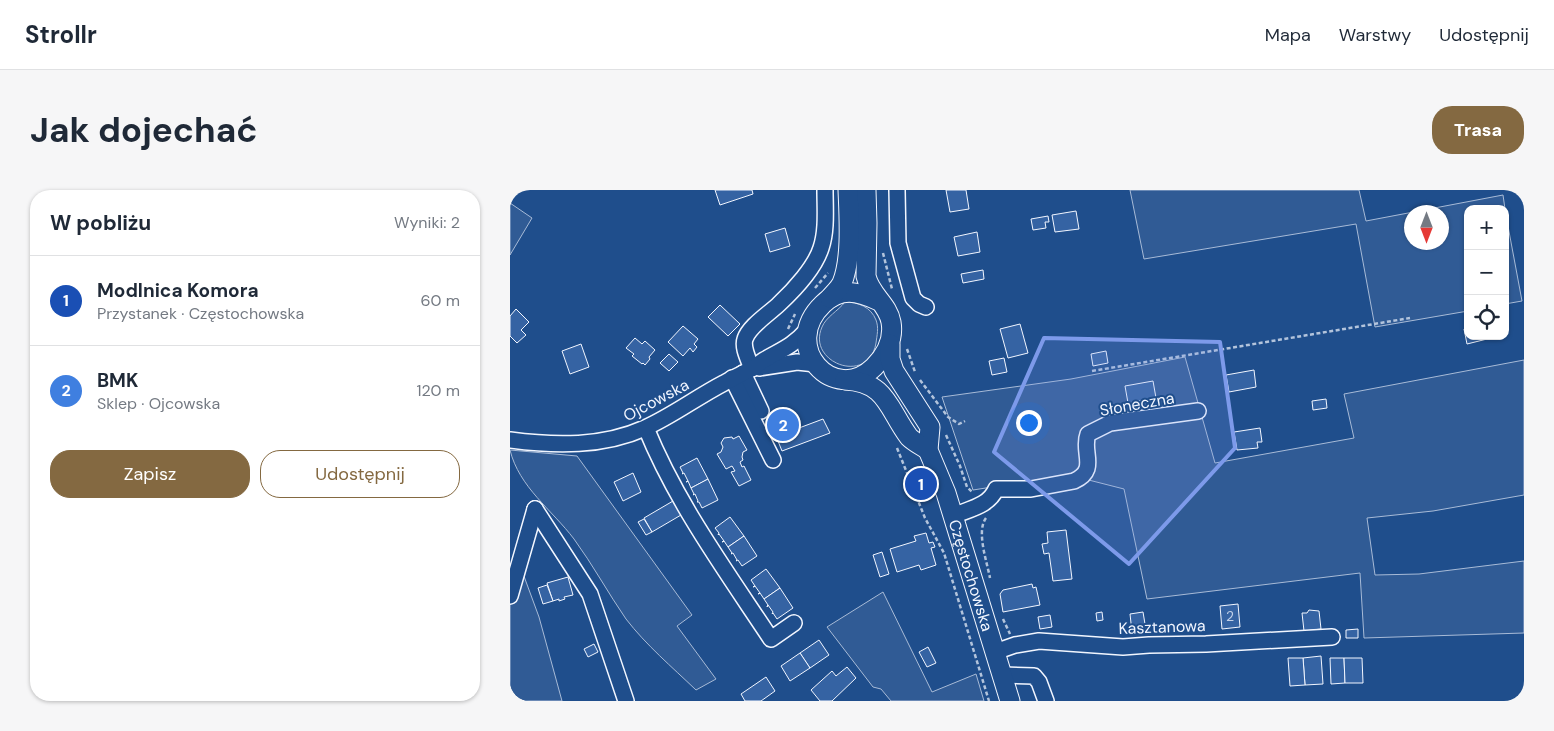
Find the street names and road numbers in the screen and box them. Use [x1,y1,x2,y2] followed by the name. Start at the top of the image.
[619,374,693,426] street label: Ojcowska
[1098,387,1176,421] street label: Słoneczna
[944,517,998,634] street label: Częstochowska
[1118,615,1206,639] street label: Kasztanowa

